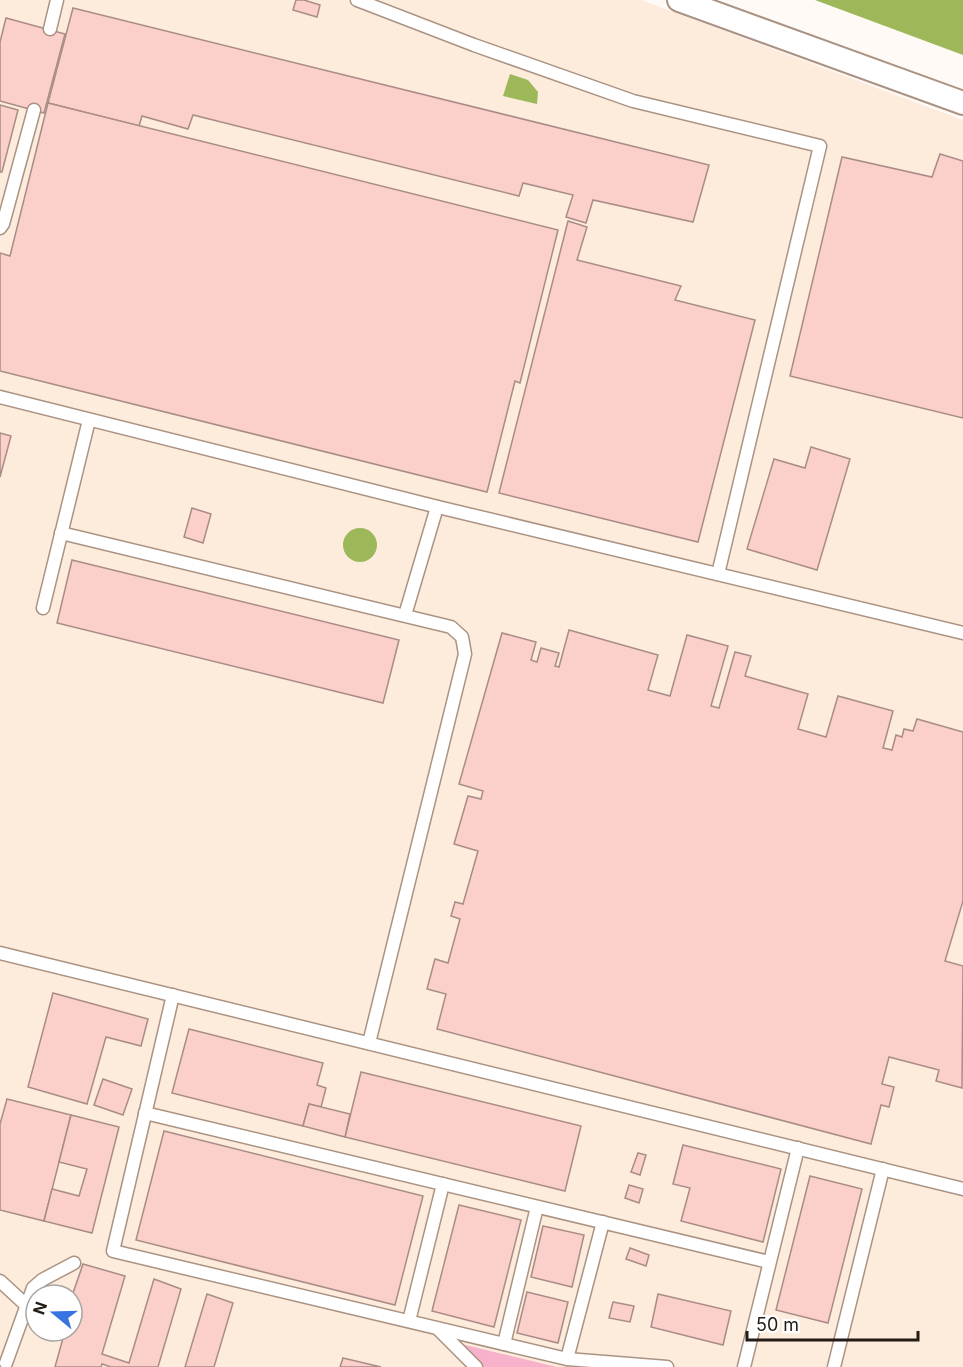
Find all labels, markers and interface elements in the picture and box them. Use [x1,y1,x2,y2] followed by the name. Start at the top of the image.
[24,1283,84,1343] north arrow
[28,1299,51,1317] text: N
[747,1304,918,1342] scale bar
[756,1314,799,1335] text: 50 m

